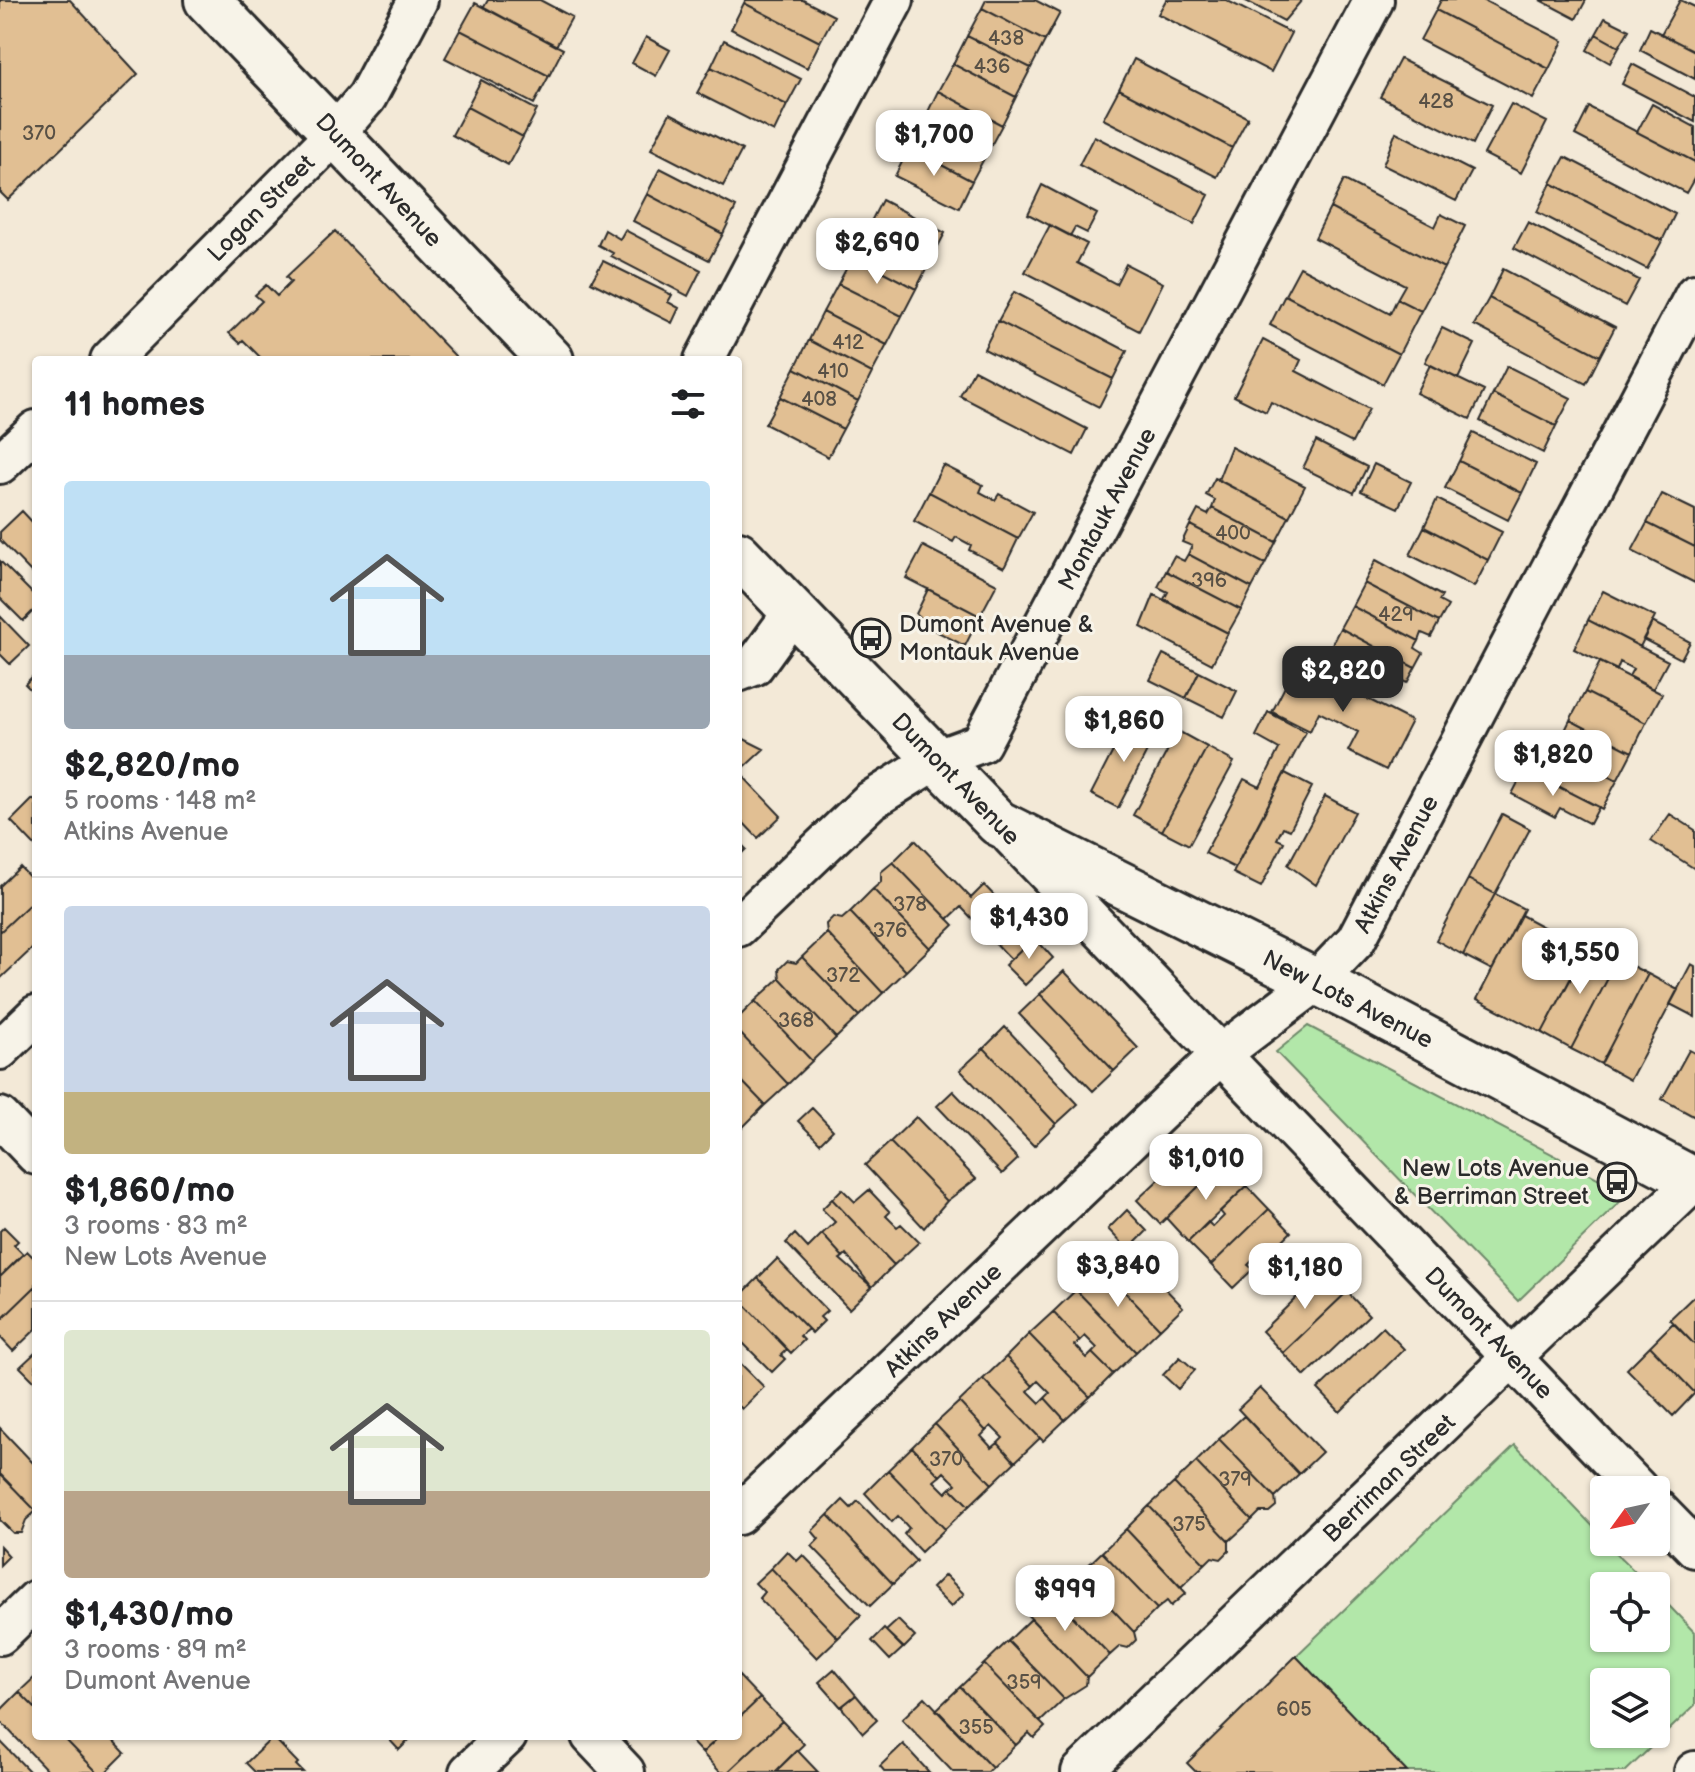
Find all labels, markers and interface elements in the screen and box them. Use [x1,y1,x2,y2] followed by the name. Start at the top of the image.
[988,27,1024,51] house number: 438
[974,55,1010,79] house number: 436
[1418,90,1454,114] house number: 428
[309,107,448,253] street label: Dumont Avenue
[869,110,999,178] pin: $1,700
[894,120,974,151] text: $1,700
[22,122,56,146] house number: 370
[202,148,321,268] street label: Logan Street
[812,218,942,286] pin: $2,690
[834,228,920,259] text: $2,690
[832,331,864,355] house number: 412
[817,360,849,384] house number: 410
[666,382,710,426] icon: filters
[64,384,205,425] text: 11 homes
[801,388,837,412] house number: 408
[1052,423,1163,596] street label: Montauk Avenue
[1215,522,1251,546] house number: 400
[315,533,459,677] icon: home
[1191,569,1227,593] house number: 396
[1378,603,1414,627] house number: 429
[899,610,1094,667] place label: Dumont Avenue & Montauk Avenue
[850,617,892,659] bus stop icon: Dumont Avenue & Montauk Avenue
[1278,646,1408,714] pin: $2,820
[1300,656,1386,687] text: $2,820
[1059,696,1189,764] pin: $1,860
[1083,706,1165,737] text: $1,860
[885,707,1026,851] street label: Dumont Avenue
[1488,730,1618,798] pin: $1,820
[1513,740,1593,771] text: $1,820
[64,745,240,786] text: $2,820/mo
[64,786,256,817] text: 5 rooms · 148 m²
[1348,790,1445,938] street label: Atkins Avenue
[64,817,229,848] text: Atkins Avenue
[893,893,927,917] house number: 378
[964,893,1094,961] pin: $1,430
[989,903,1069,934] text: $1,430
[873,919,907,943] house number: 376
[1515,928,1645,996] pin: $1,550
[1540,938,1620,969] text: $1,550
[1258,944,1438,1055] street label: New Lots Avenue
[315,958,459,1102] icon: home
[826,964,860,988] house number: 372
[778,1009,814,1033] house number: 368
[1141,1134,1271,1202] pin: $1,010
[1167,1144,1245,1175] text: $1,010
[1394,1154,1590,1211] place label: New Lots Avenue & Berriman Street
[1596,1161,1638,1203] bus stop icon: New Lots Avenue & Berriman Street
[64,1170,235,1211] text: $1,860/mo
[64,1211,248,1242] text: 3 rooms · 83 m²
[1053,1241,1183,1309] pin: $3,840
[64,1242,267,1273] text: New Lots Avenue
[1240,1243,1370,1311] pin: $1,180
[1075,1251,1161,1282] text: $3,840
[1267,1253,1343,1284] text: $1,180
[879,1257,1008,1384] street label: Atkins Avenue
[1418,1261,1559,1405] street label: Dumont Avenue
[315,1382,459,1526] icon: home
[1317,1408,1462,1549] street label: Berriman Street
[929,1448,963,1472] house number: 370
[1218,1468,1252,1492] house number: 379
[1590,1476,1670,1556] north arrow
[1590,1476,1670,1748] map controls
[1172,1513,1206,1537] house number: 375
[1018,1565,1112,1633] pin: $999
[1590,1572,1670,1652] button: locate
[1034,1575,1096,1606] text: $999
[64,1594,234,1635] text: $1,430/mo
[64,1635,247,1666] text: 3 rooms · 89 m²
[64,1666,251,1697] text: Dumont Avenue
[1590,1668,1670,1748] button: layers
[1006,1671,1042,1695] house number: 359
[1276,1698,1312,1722] house number: 605
[958,1716,994,1740] house number: 355

